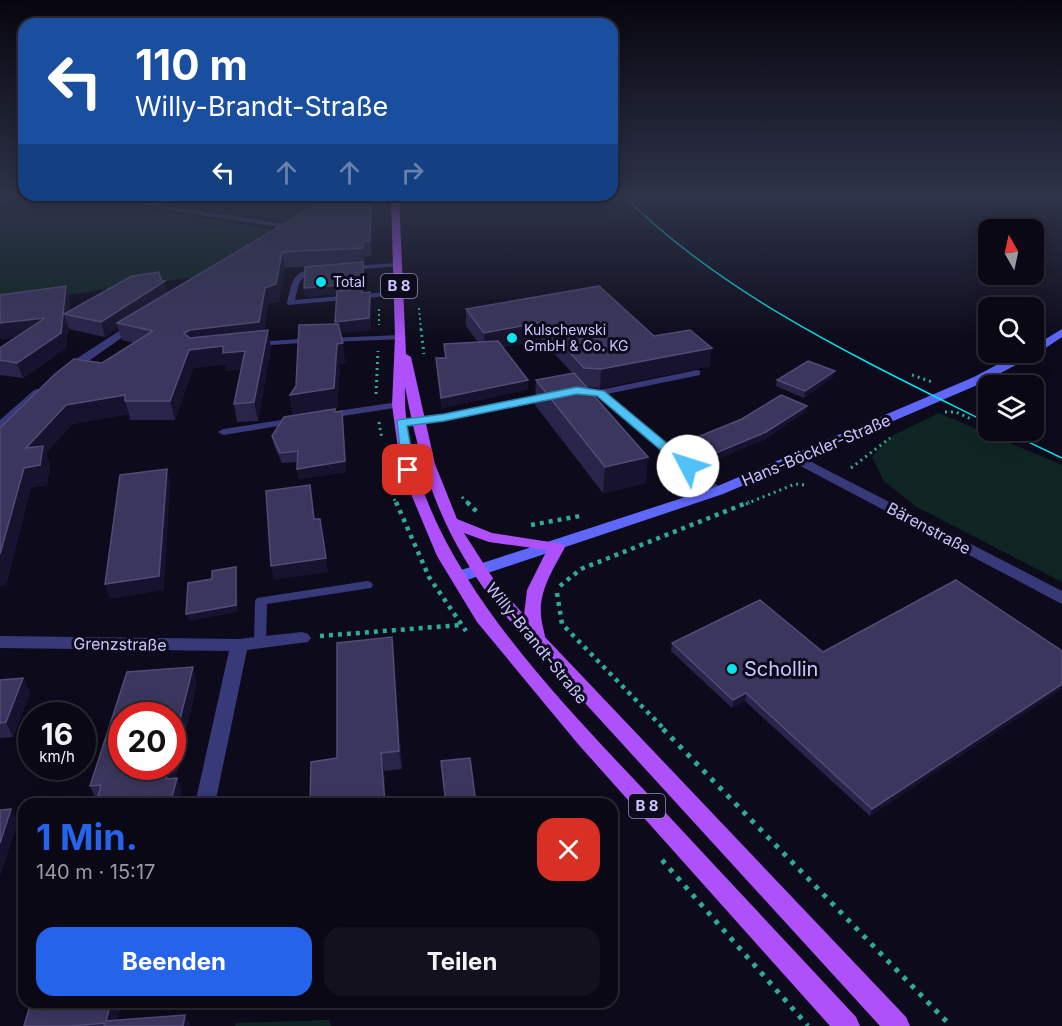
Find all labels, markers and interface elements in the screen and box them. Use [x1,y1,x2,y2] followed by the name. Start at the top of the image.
[135,39,248,90] text: 110 m
[36,42,114,120] icon: left
[135,90,388,123] text: Willy-Brandt-Straße
[207,156,240,189] icon: left
[270,156,303,189] icon: ahead
[333,156,366,189] icon: ahead
[396,156,429,189] icon: right
[978,219,1044,285] north arrow
[978,219,1044,441] map controls
[333,273,365,290] place label: Total
[381,274,417,298] road number: B 8
[314,275,328,289] marker: Total
[978,297,1044,363] button: search
[524,321,629,354] place label: Kulschewski GmbH & Co. KG
[505,331,519,345] marker: Kulschewski GmbH & Co. KG
[978,375,1044,441] button: layers
[739,410,893,490] street label: Hans-Böckler-Straße
[656,434,720,498] position arrow
[382,444,433,495] pin
[391,453,424,486] icon: arrive
[884,498,974,558] street label: Bärenstraße
[482,578,592,708] street label: Willy-Brandt-Straße
[73,633,167,655] street label: Grenzstraße
[744,657,818,681] place label: Schollin
[725,662,739,676] marker: Schollin
[108,702,186,780] speed limit sign: 20
[41,716,73,752] text: 16
[39,747,75,766] text: km/h
[629,794,665,818] road number: B 8
[36,815,138,859] text: 1 Min.
[537,818,600,881] button: close
[36,860,155,884] text: 140 m · 15:17
[36,927,312,996] button: Beenden
[324,927,600,996] button: Teilen

